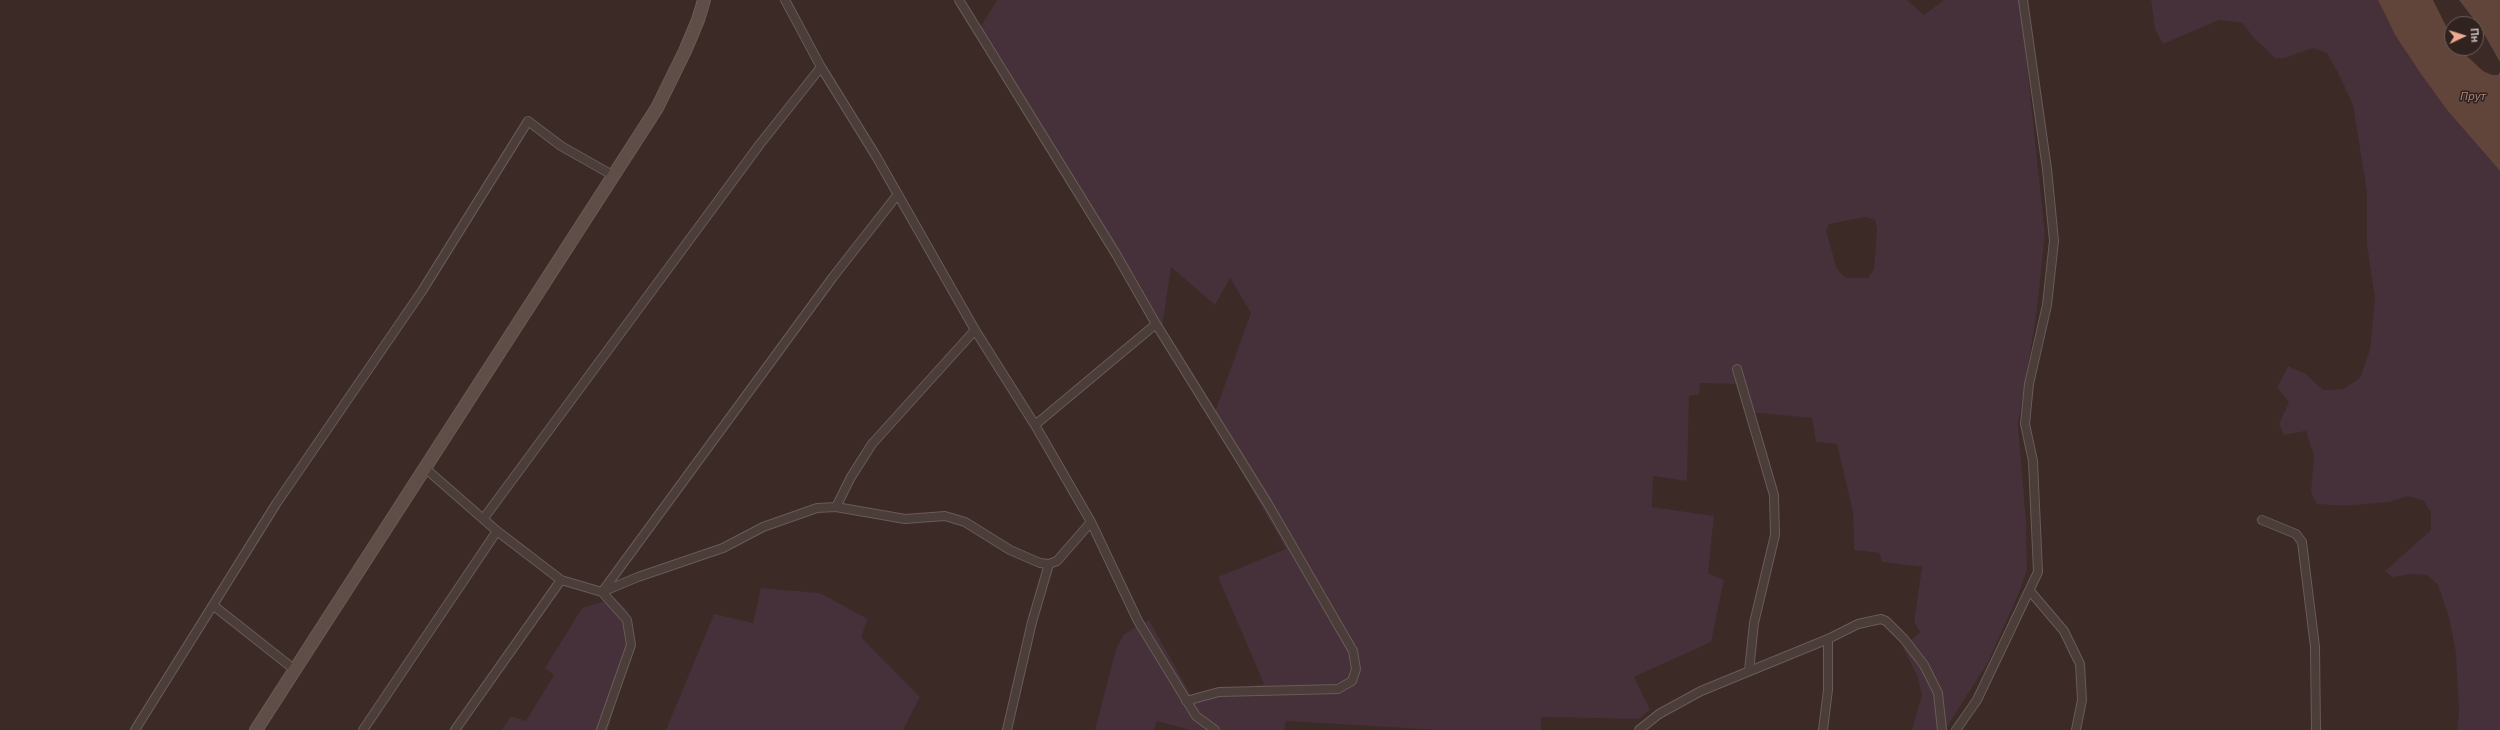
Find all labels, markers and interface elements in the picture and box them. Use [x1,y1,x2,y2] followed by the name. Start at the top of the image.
[2444,16,2484,56] north arrow
[2467,27,2482,43] text: Пн
[2460,90,2486,104] water label: Прут

